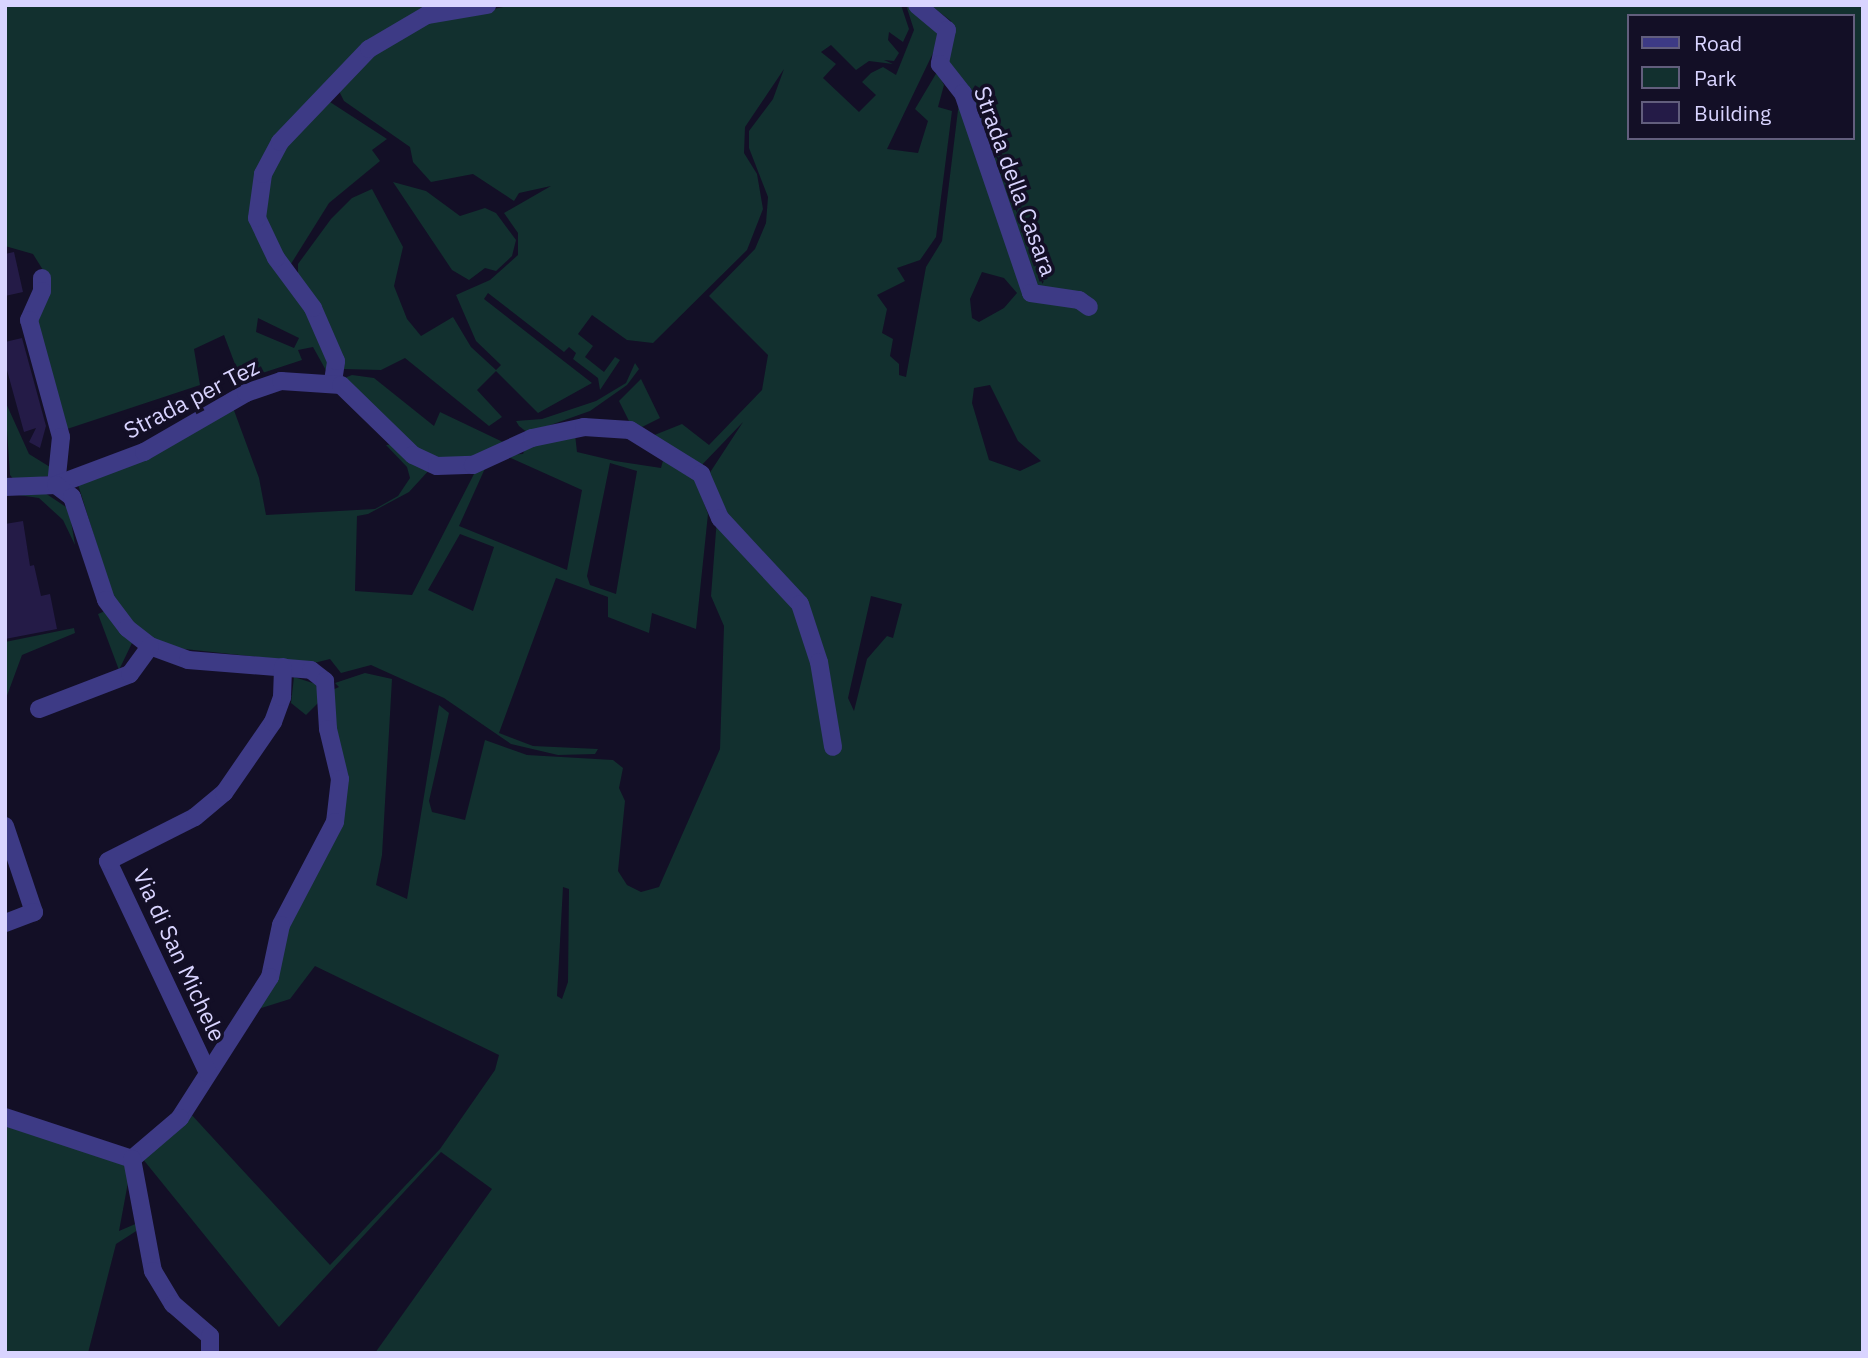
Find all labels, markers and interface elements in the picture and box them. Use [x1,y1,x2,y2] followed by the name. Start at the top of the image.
[1626,14,1854,140] legend
[1694,29,1742,57] text: Road
[1694,64,1737,92] text: Park
[969,82,1063,280] street label: Strada della Casara
[1694,99,1771,127] text: Building
[119,352,263,444] street label: Strada per Tez
[128,865,232,1045] street label: Via di San Michele

